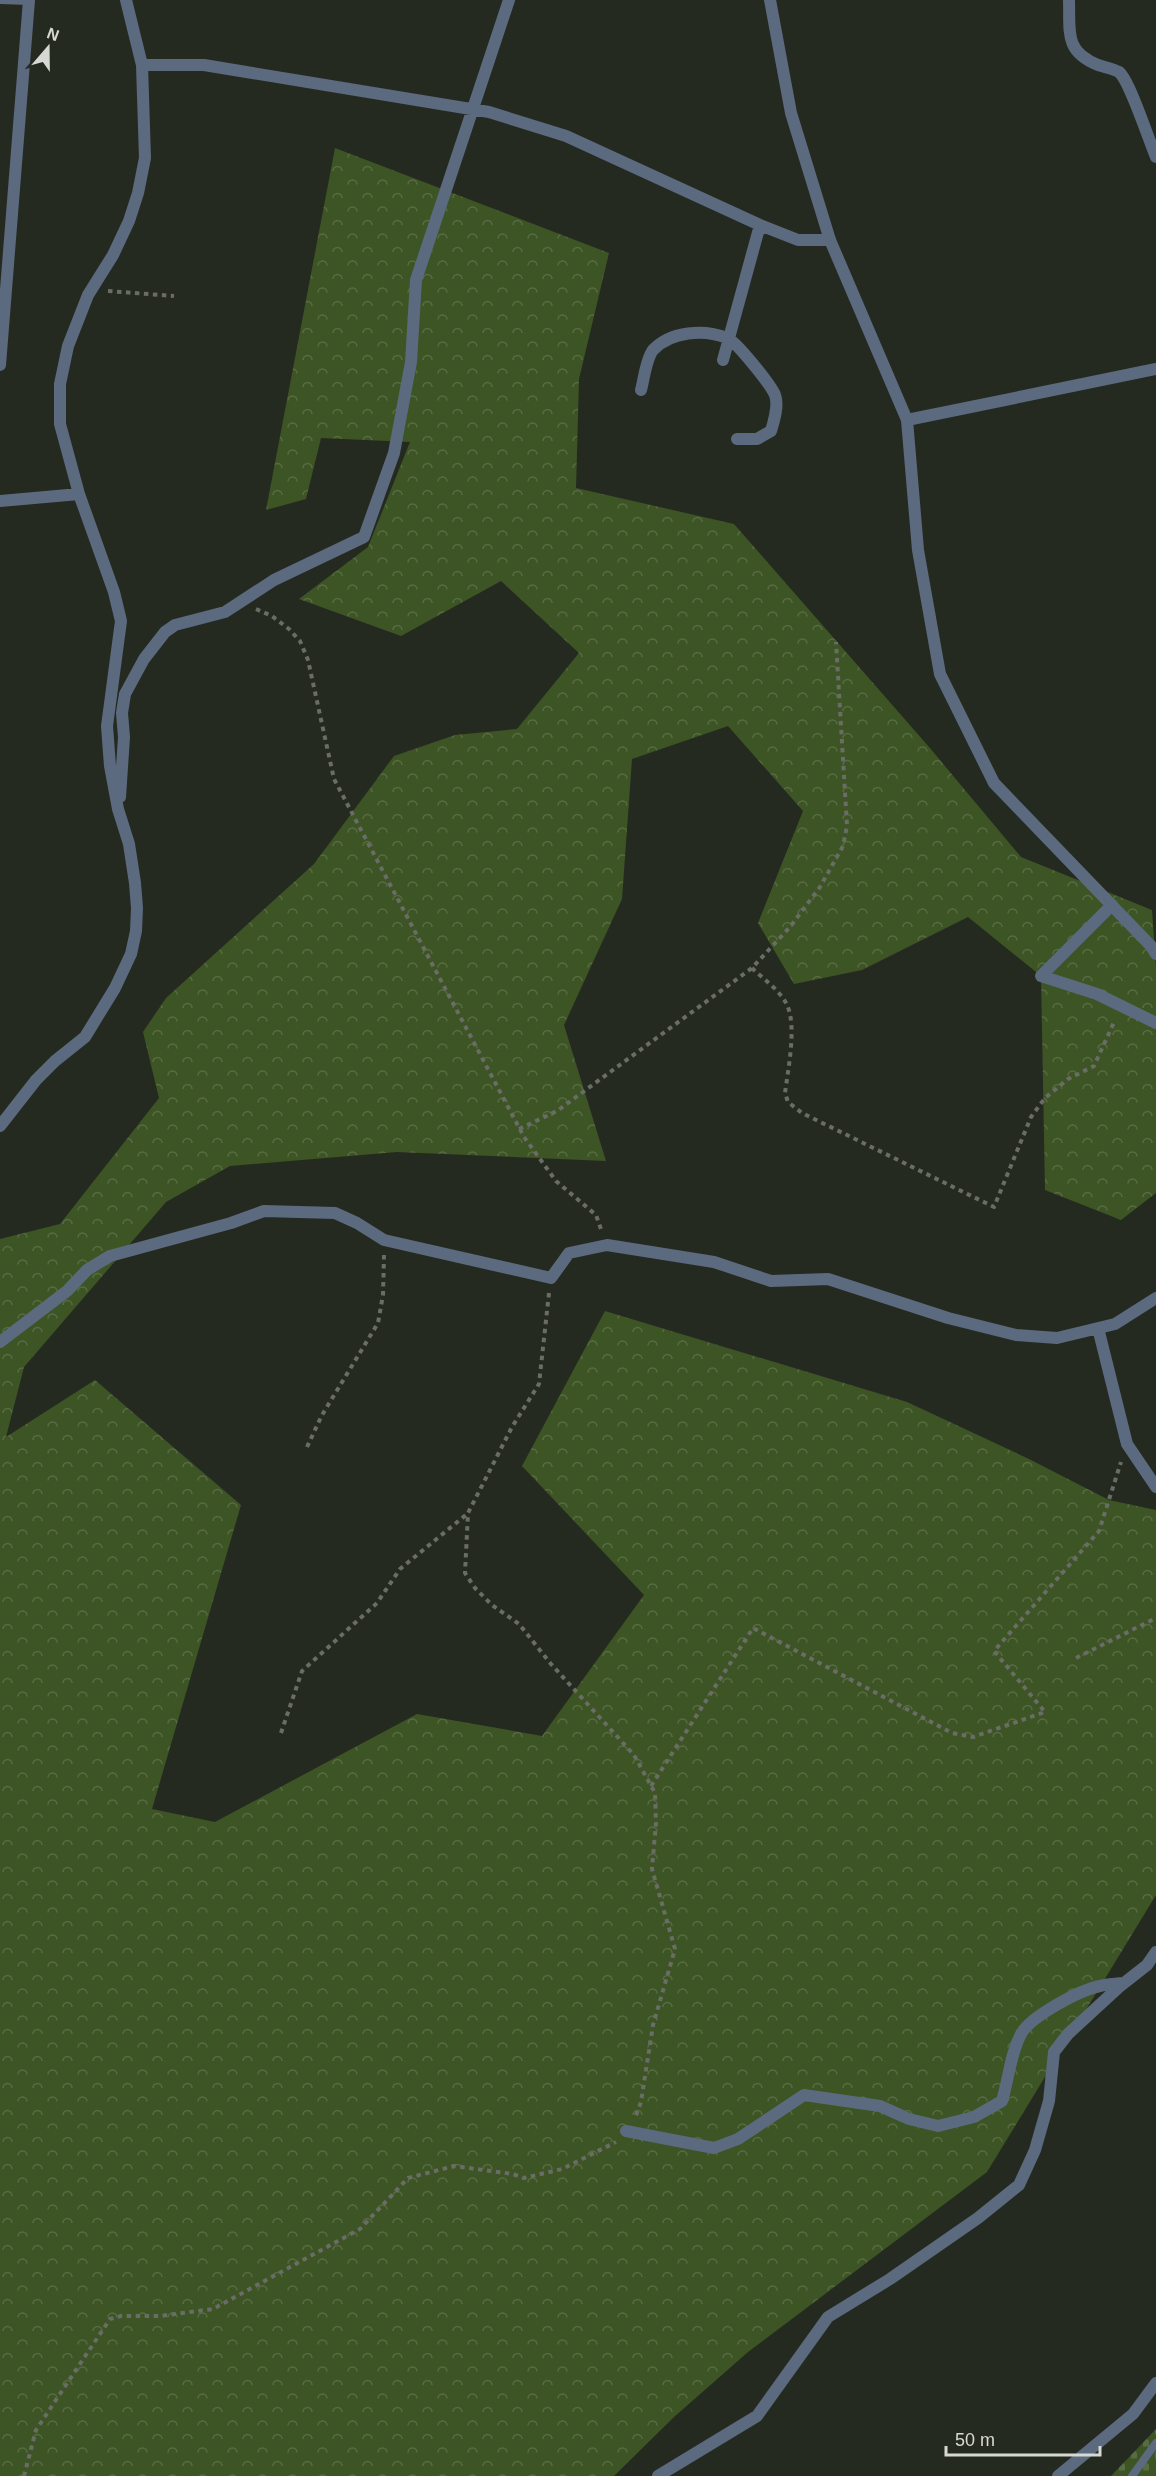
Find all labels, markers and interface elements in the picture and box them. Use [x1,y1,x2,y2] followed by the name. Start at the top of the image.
[18,18,78,78] north arrow
[45,24,61,44] text: N
[946,2419,1100,2457] scale bar
[955,2430,995,2450] text: 50 m

